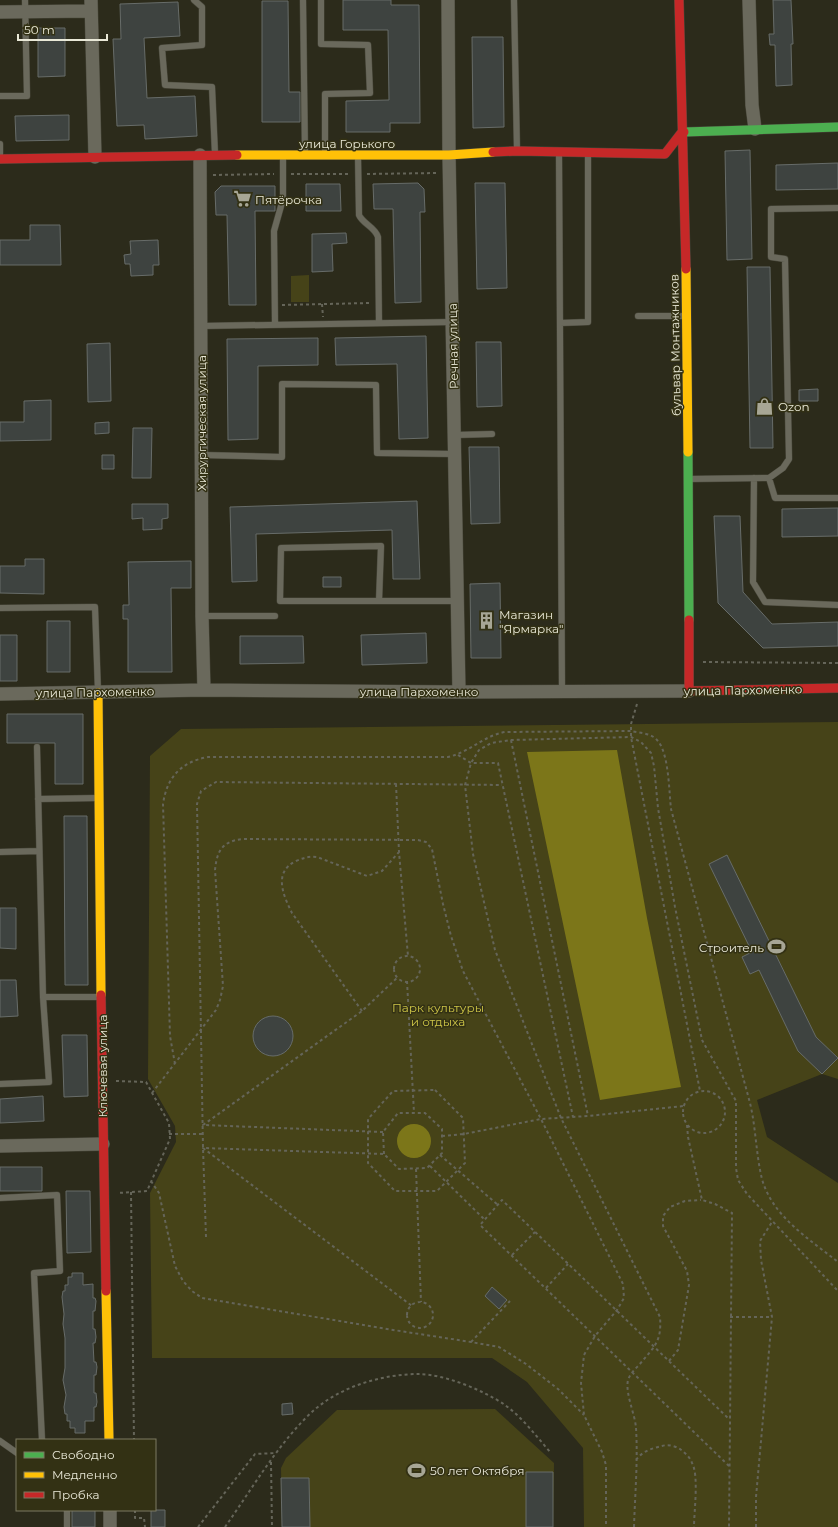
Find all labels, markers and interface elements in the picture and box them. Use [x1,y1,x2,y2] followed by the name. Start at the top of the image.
[18,16,107,42] scale bar
[24,22,55,37] text: 50 m
[298,136,395,151] street label: улица Горького
[232,189,252,209] supermarket icon: Пятёрочка
[255,192,322,207] place label: Пятёрочка
[666,274,684,416] street label: бульвар Монтажников
[445,303,461,389] street label: Речная улица
[194,355,209,491] street label: Хирургическая улица
[755,396,775,416] shop icon: Ozon
[778,399,810,414] place label: Ozon
[499,607,564,636] place label: Магазин "Ярмарка"
[476,611,496,631] building icon: Магазин "Ярмарка"
[683,681,803,699] street label: улица Пархоменко
[35,683,155,701] street label: улица Пархоменко
[359,684,479,699] street label: улица Пархоменко
[767,937,787,957] sports icon: Строитель
[699,940,764,955] place label: Строитель
[392,1000,484,1029] park label: Парк культуры и отдыха
[95,1015,110,1118] street label: Ключевая улица
[16,1439,156,1511] legend
[52,1447,115,1462] text: Свободно
[407,1460,427,1480] sports icon: 50 лет Октября
[430,1463,525,1478] place label: 50 лет Октября
[52,1467,118,1482] text: Медленно
[52,1487,100,1502] text: Пробка

